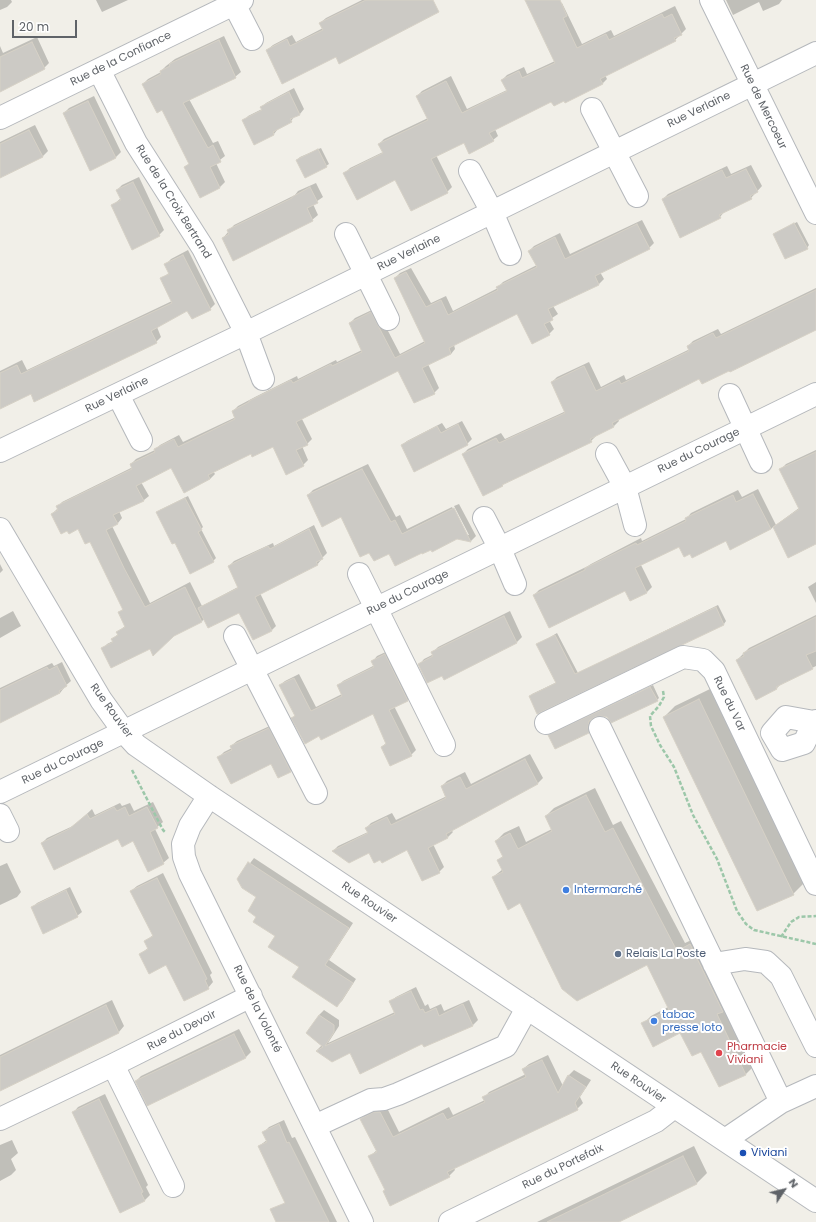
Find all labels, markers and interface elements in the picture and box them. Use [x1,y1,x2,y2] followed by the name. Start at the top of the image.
[14,12,79,38] scale bar
[19,18,49,35] text: 20 m
[68,29,174,89] street label: Rue de la Confiance
[737,62,789,152] street label: Rue de Mercoeur
[665,89,733,131] street label: Rue Verlaine
[132,143,214,261] street label: Rue de la Croix Bertrand
[375,232,443,274] street label: Rue Verlaine
[83,374,151,416] street label: Rue Verlaine
[656,426,742,476] street label: Rue du Courage
[365,568,451,618] street label: Rue du Courage
[710,674,748,734] street label: Rue du Var
[87,681,135,741] street label: Rue Rouvier
[20,737,106,787] street label: Rue du Courage
[339,880,399,926] street label: Rue Rouvier
[574,883,642,897] place label: Intermarché
[561,885,571,895] marker: Intermarché
[626,947,706,961] place label: Relais La Poste
[613,949,623,959] marker: Relais La Poste
[230,963,284,1055] street label: Rue de la Volonté
[145,1008,219,1054] street label: Rue du Devoir
[662,1008,722,1034] place label: tabac presse loto
[649,1016,659,1026] marker: tabac presse loto
[727,1040,787,1066] place label: Pharmacie Viviani
[714,1048,724,1058] marker: Pharmacie Viviani
[608,1060,668,1106] street label: Rue Rouvier
[520,1142,606,1192] street label: Rue du Portefaix
[751,1146,787,1160] place label: Viviani
[738,1148,748,1158] marker: Viviani
[764,1170,804,1210] north arrow
[785,1175,803,1191] text: N

